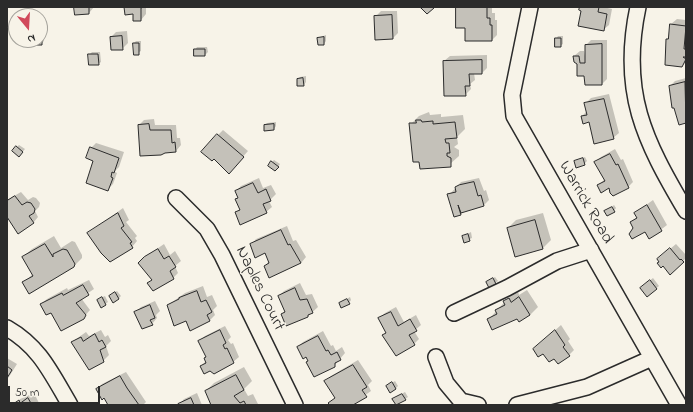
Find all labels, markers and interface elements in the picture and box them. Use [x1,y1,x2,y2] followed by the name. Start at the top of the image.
[8,8,48,48] north arrow
[25,30,37,47] text: N
[553,158,617,248] street label: Warrick Road
[230,243,288,335] street label: Naples Court
[10,378,102,404] scale bar
[15,384,39,402] text: 50 m

